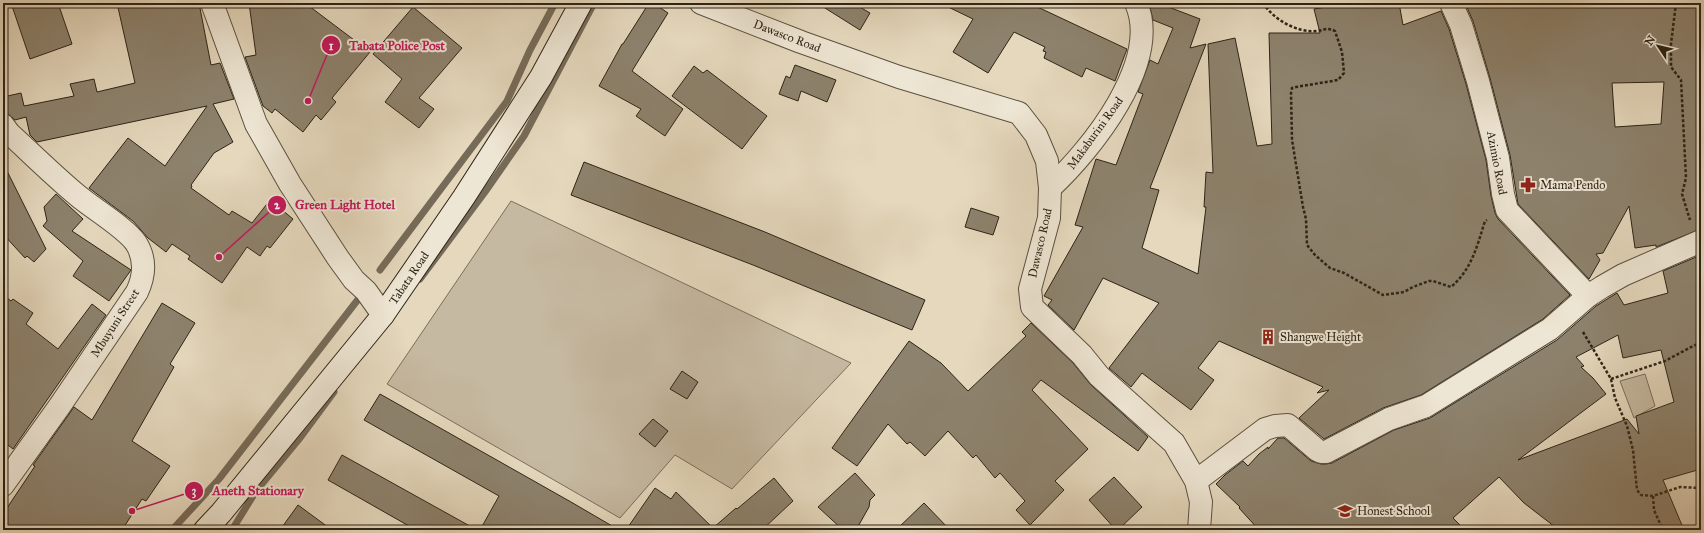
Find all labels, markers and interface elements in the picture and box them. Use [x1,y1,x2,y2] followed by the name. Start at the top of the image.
[751,17,823,55] street label: Dawasco Road
[1638,26,1678,66] north arrow
[1642,32,1659,48] text: N
[321,33,453,58] callout: Tabata Police Post
[348,38,445,54] text: Tabata Police Post
[329,39,334,53] text: 1
[1064,94,1126,172] street label: Makaburini Road
[1484,129,1510,196] street label: Azimio Road
[1519,176,1537,194] pharmacy icon: Mama Pendo
[1540,178,1605,192] place label: Mama Pendo
[267,192,403,217] callout: Green Light Hotel
[295,197,395,213] text: Green Light Hotel
[274,198,281,212] text: 2
[1025,207,1055,279] street label: Dawasco Road
[386,249,432,307] street label: Tabata Road
[88,286,143,360] street label: Mbuyuni Street
[1259,328,1277,346] building icon: Shangwe Height
[1280,330,1362,345] place label: Shangwe Height
[184,478,312,503] callout: Aneth Stationary
[211,483,305,499] text: Aneth Stationary
[192,484,197,499] text: 3
[1336,502,1354,520] school or university icon: Honest School
[1357,504,1431,518] place label: Honest School

